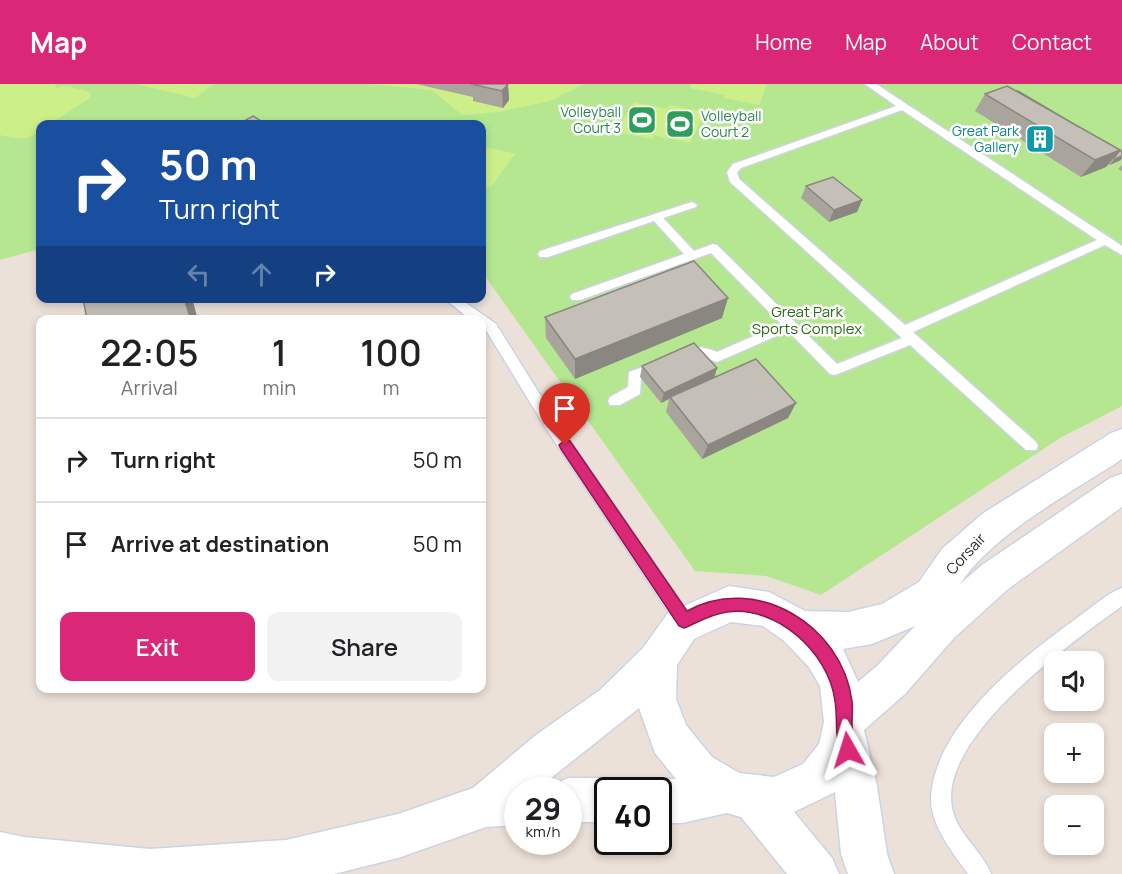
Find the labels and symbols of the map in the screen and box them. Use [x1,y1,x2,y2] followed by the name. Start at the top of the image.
[561,102,621,137] place label: Volleyball Court 3
[626,104,658,136] sports icon: Volleyball Court 3
[701,106,761,141] place label: Volleyball Court 2
[664,108,696,140] sports icon: Volleyball Court 2
[952,121,1020,156] place label: Great Park Gallery
[1024,123,1056,155] building icon: Great Park Gallery
[752,301,862,339] park label: Great Park Sports Complex
[539,383,590,445] pin
[941,528,991,579] street label: Corsair
[816,718,880,782] position arrow
[594,777,672,855] speed limit sign: 40

